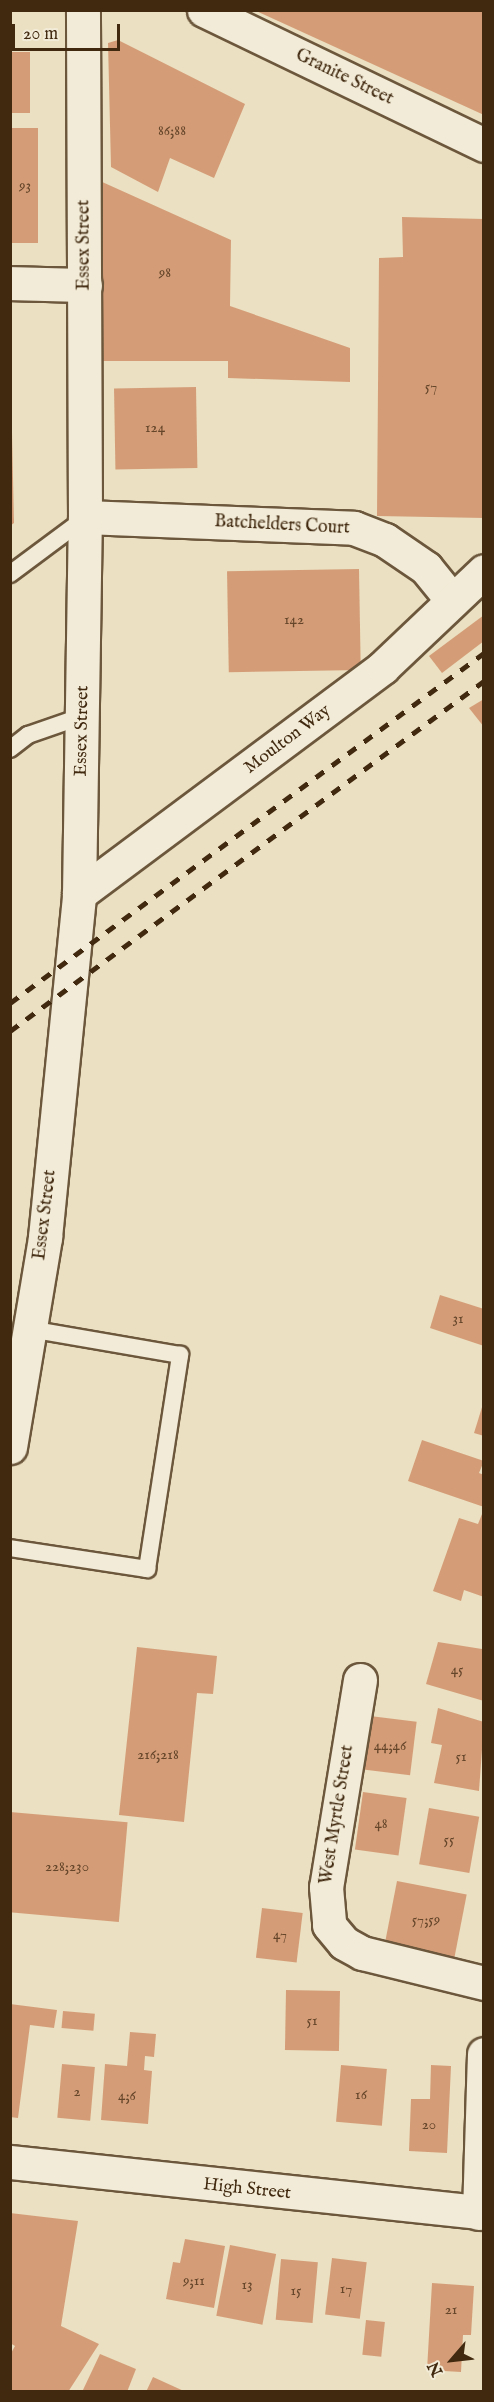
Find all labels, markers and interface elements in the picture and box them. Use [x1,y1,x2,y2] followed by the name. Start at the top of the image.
[15,12,123,50] scale bar
[23,23,58,46] text: 20 m
[292,45,396,111] street label: Granite Street
[158,122,186,140] house number: 86;88
[19,177,31,195] house number: 93
[74,200,96,290] street label: Essex Street
[159,264,171,282] house number: 98
[425,378,437,396] house number: 57
[145,419,165,437] house number: 124
[214,512,350,540] street label: Batchelders Court
[284,611,304,629] house number: 142
[71,685,95,777] street label: Essex Street
[241,701,335,779] street label: Moulton Way
[30,1169,62,1261] street label: Essex Street
[452,1310,464,1328] house number: 31
[451,1661,463,1679] house number: 45
[374,1737,406,1755] house number: 44;46
[316,1744,360,1886] street label: West Myrtle Street
[137,1746,179,1764] house number: 216;218
[455,1748,467,1766] house number: 51
[374,1815,388,1833] house number: 48
[444,1831,454,1849] house number: 55
[45,1858,89,1876] house number: 228;230
[412,1911,440,1929] house number: 57;59
[273,1926,287,1944] house number: 47
[306,2012,318,2030] house number: 51
[73,2083,81,2101] house number: 2
[355,2086,367,2104] house number: 16
[118,2087,136,2105] house number: 4;6
[422,2116,436,2134] house number: 20
[202,2175,292,2205] street label: High Street
[183,2272,205,2290] house number: 9;11
[241,2276,253,2294] house number: 13
[340,2280,352,2298] house number: 17
[290,2282,302,2300] house number: 15
[445,2301,457,2319] house number: 21
[422,2330,482,2390] north arrow
[424,2358,448,2379] text: N

